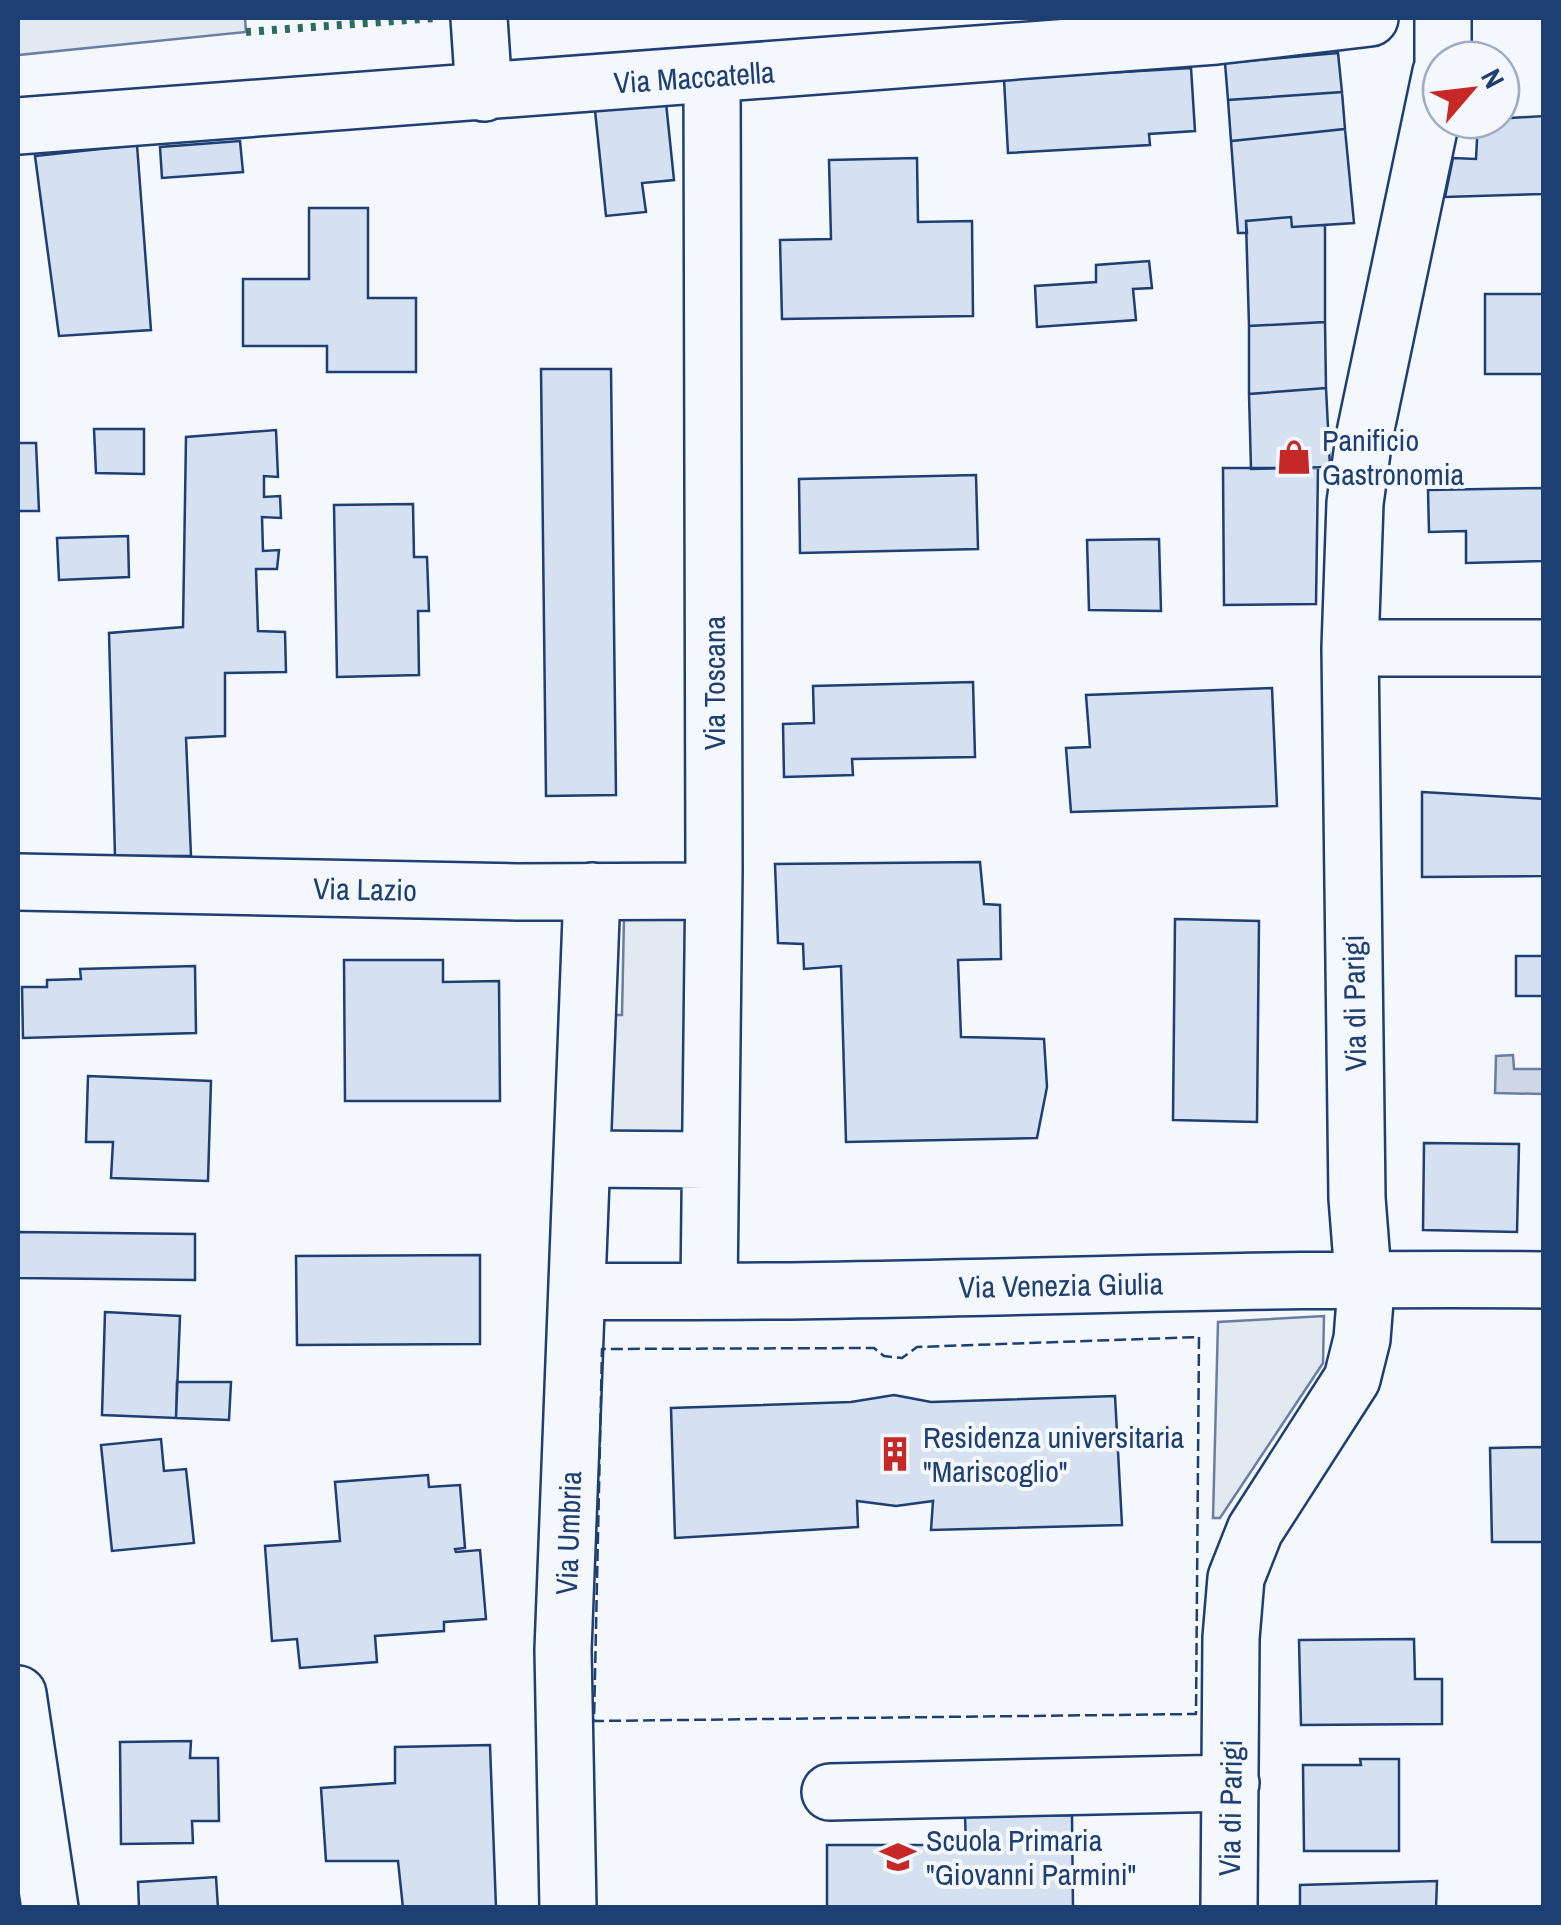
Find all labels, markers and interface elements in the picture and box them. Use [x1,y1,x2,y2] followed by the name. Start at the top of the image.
[1421,40,1521,140] north arrow
[612,51,776,103] street label: Via Maccatella
[1472,62,1514,95] text: N
[1322,420,1465,494] place label: Panificio Gastronomia
[1275,438,1313,476] shop icon: Panificio Gastronomia
[694,615,734,750] street label: Via Toscana
[313,868,417,910] street label: Via Lazio
[1333,934,1375,1072] street label: Via di Parigi
[958,1263,1164,1307] street label: Via Venezia Giulia
[923,1417,1184,1491] place label: Residenza universitaria "Mariscoglio"
[876,1435,914,1473] building icon: Residenza universitaria "Mariscoglio"
[546,1470,590,1596] street label: Via Umbria
[1209,1739,1251,1877] street label: Via di Parigi
[926,1820,1136,1894] place label: Scuola Primaria "Giovanni Parmini"
[879,1838,917,1876] school or university icon: Scuola Primaria "Giovanni Parmini"

